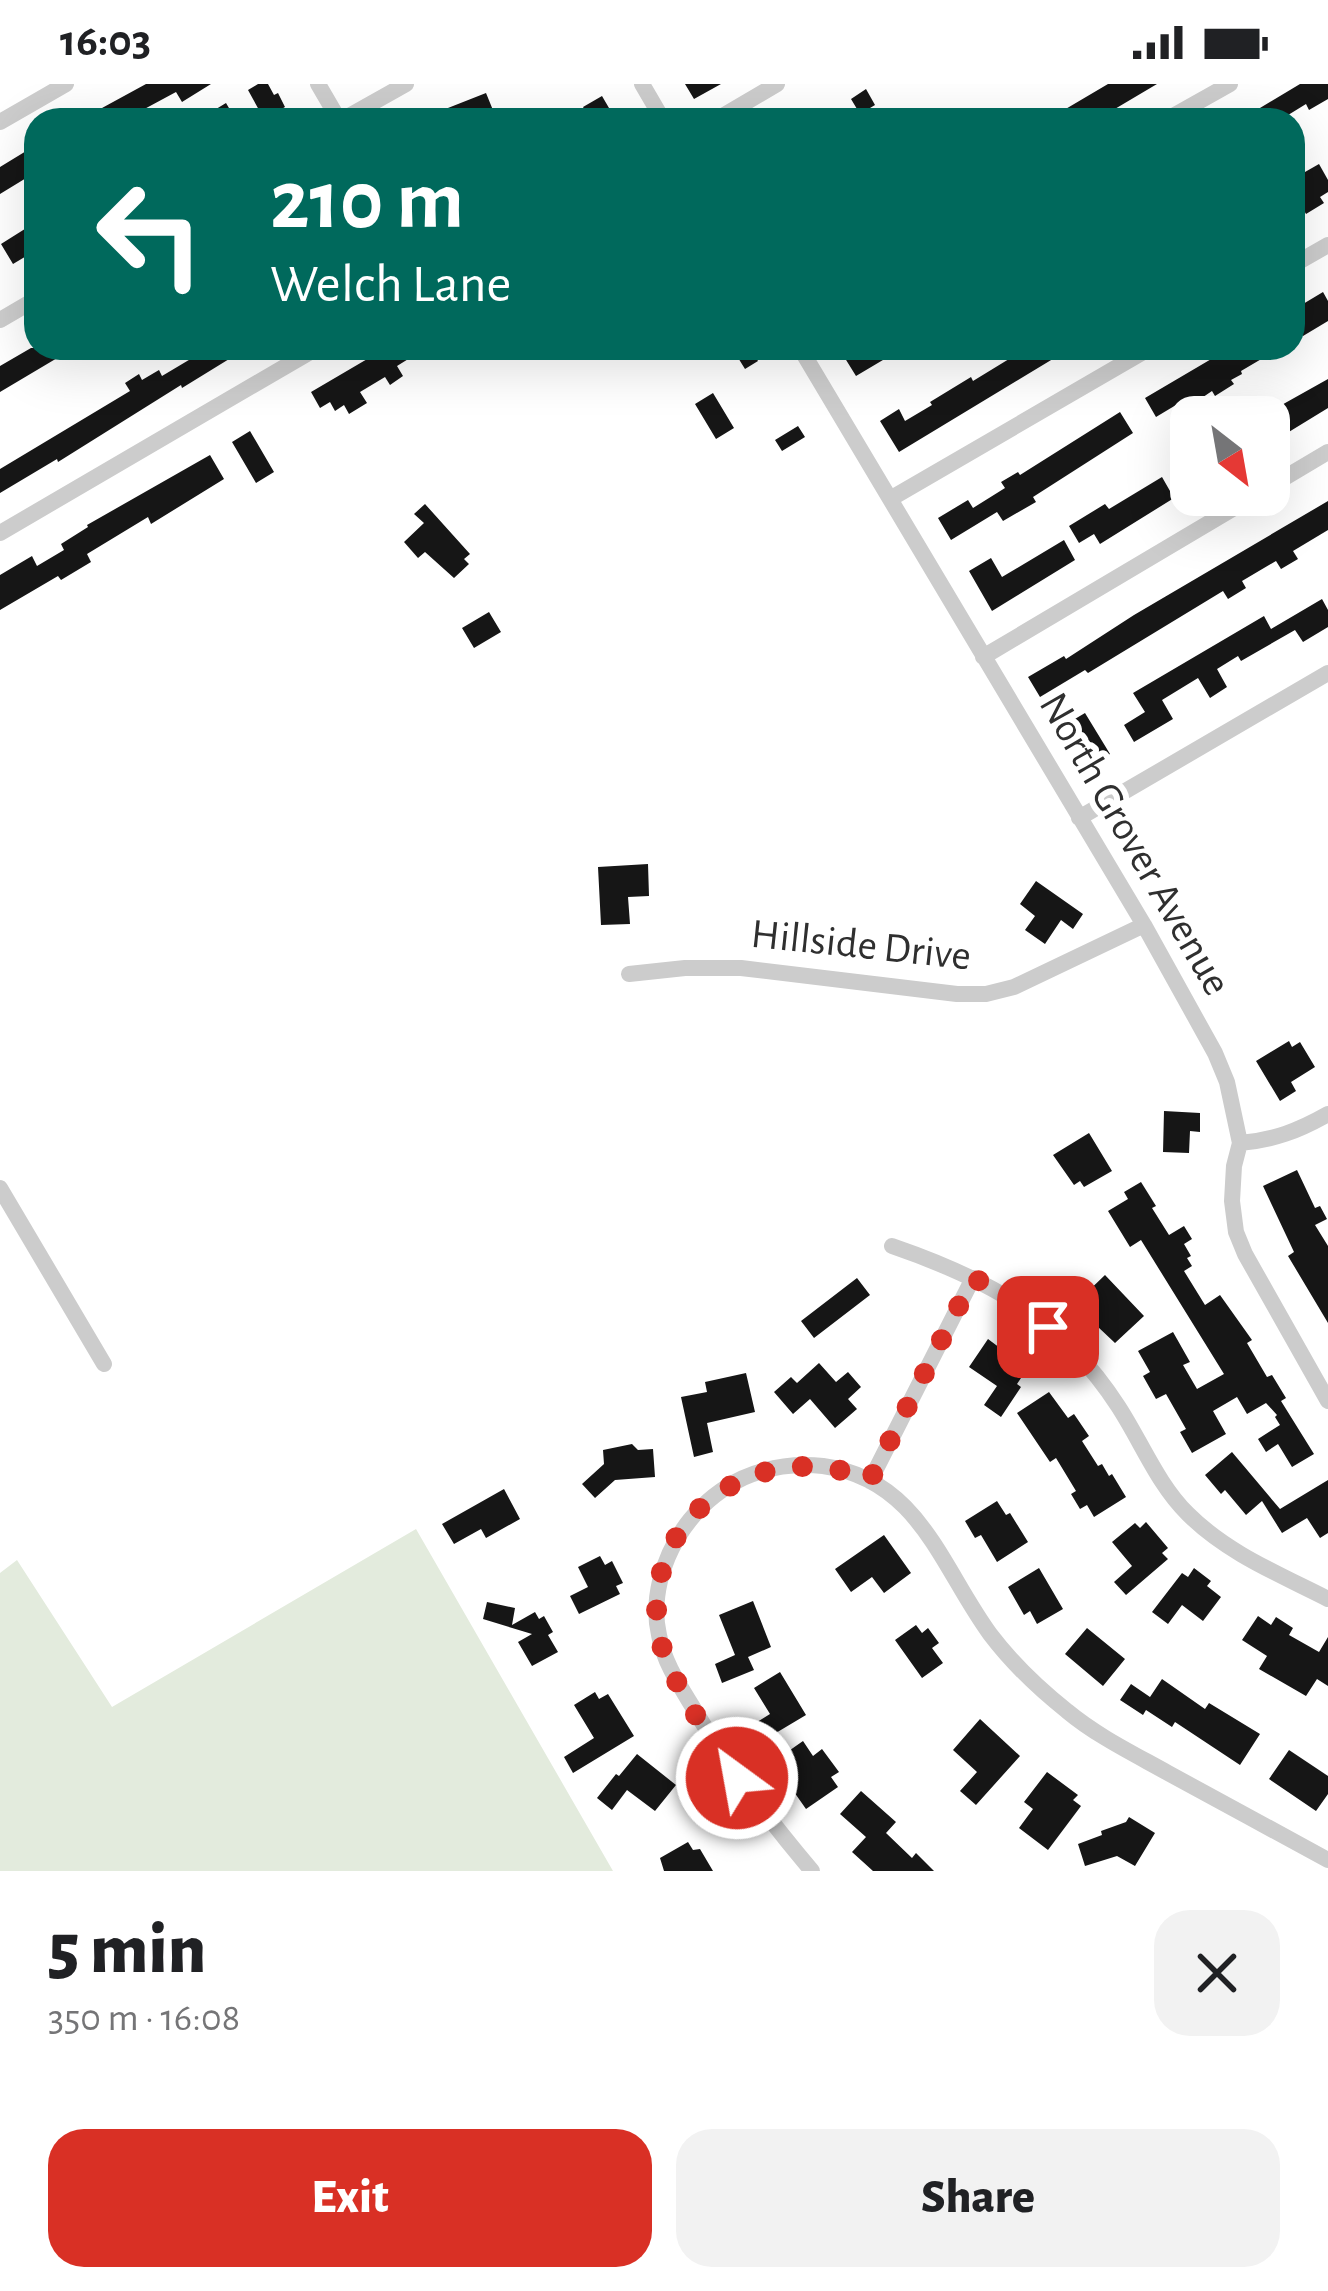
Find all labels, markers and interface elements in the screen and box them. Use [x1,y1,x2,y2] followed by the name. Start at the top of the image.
[60,19,151,64] text: 16:03
[72,156,228,312] icon: left
[270,160,464,244] text: 210 m
[270,258,512,312] text: Welch Lane
[1170,396,1290,516] north arrow
[1170,396,1290,516] map controls
[1032,686,1238,1002] street label: North Grover Avenue
[749,913,973,977] street label: Hillside Drive
[997,1276,1099,1378] pin
[1015,1294,1081,1360] icon: arrive
[674,1715,800,1841] position arrow
[1154,1910,1280,2036] button: close
[48,1914,206,1986] text: 5 min
[48,1999,240,2038] text: 350 m · 16:08
[48,2129,652,2267] button: Exit
[676,2129,1280,2267] button: Share

